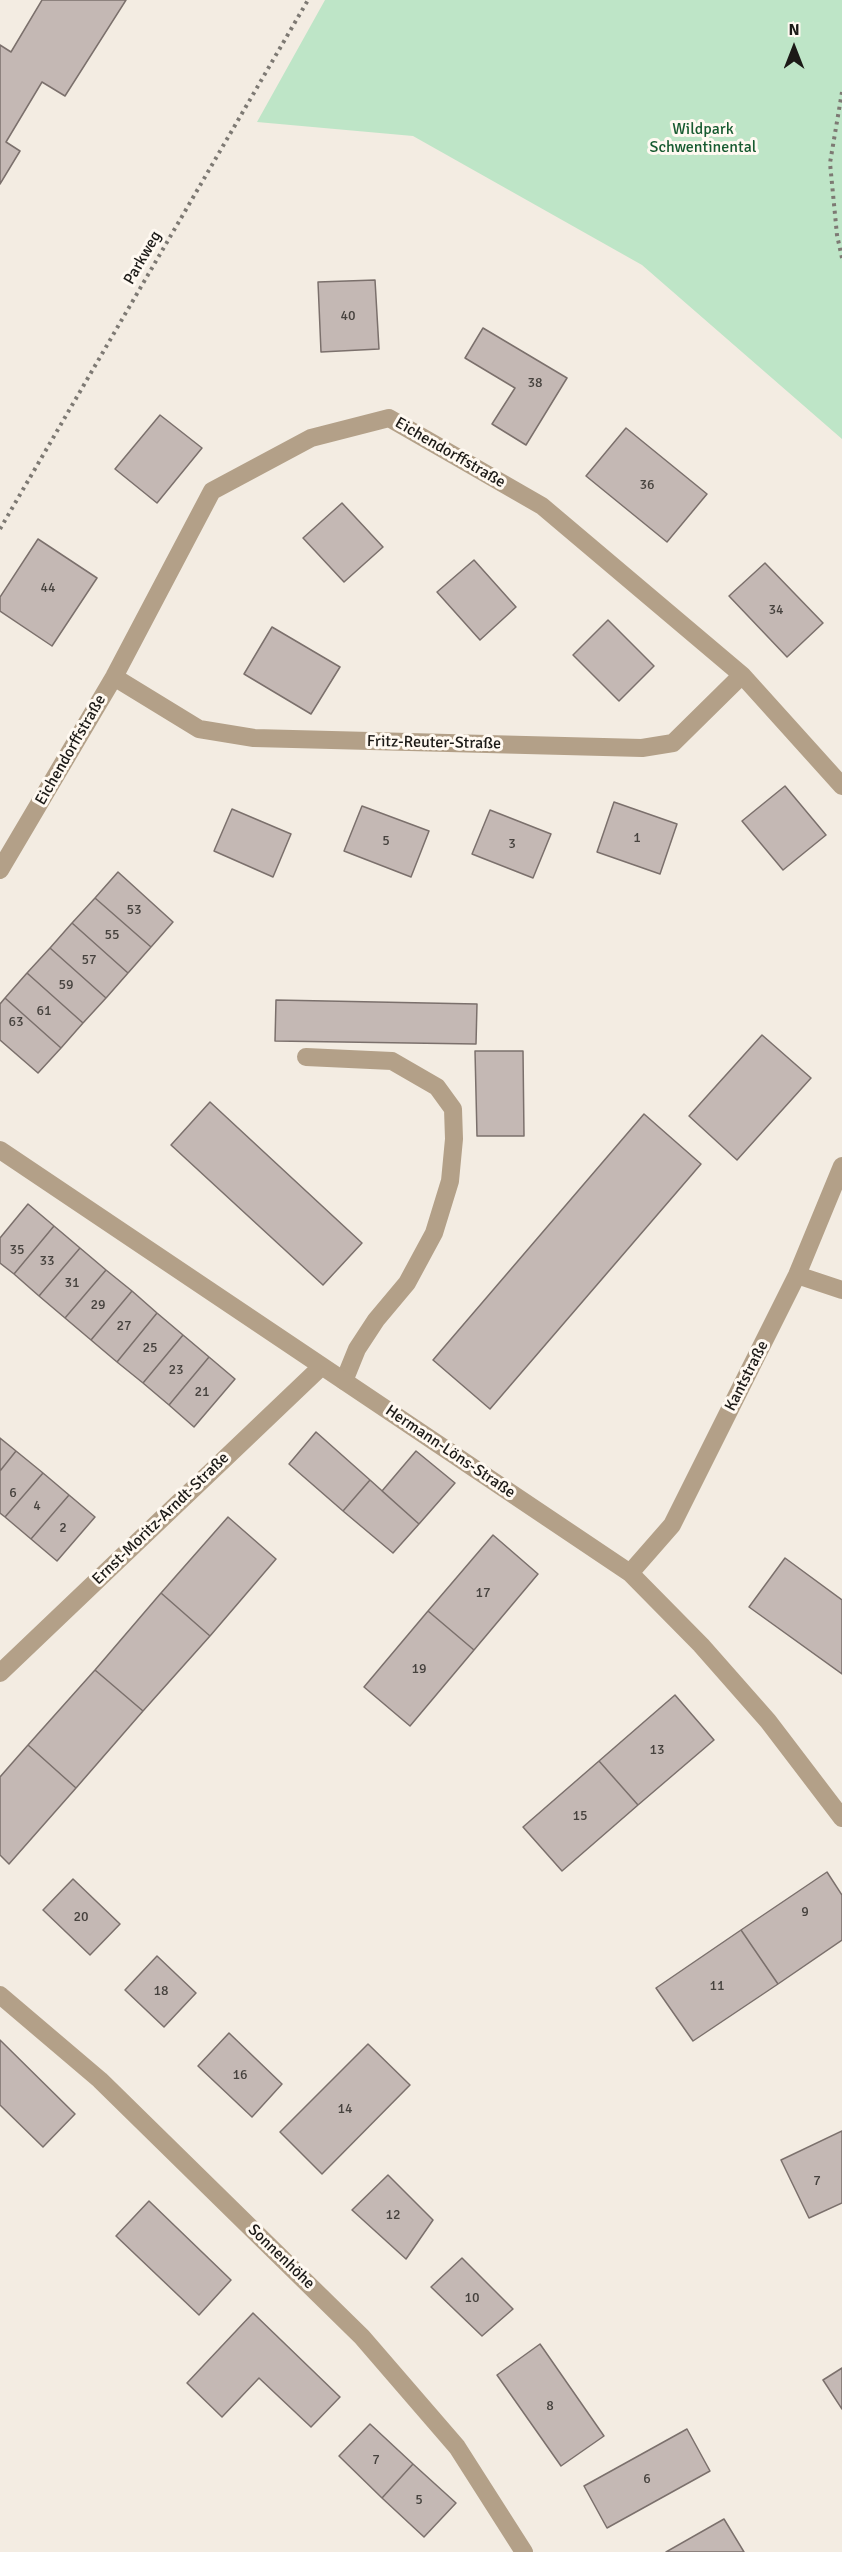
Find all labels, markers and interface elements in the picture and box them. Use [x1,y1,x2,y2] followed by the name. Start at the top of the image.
[764,18,824,78] north arrow
[788,20,800,40] text: N
[650,120,756,158] park label: Wildpark Schwentinental
[120,228,166,288] street label: Parkweg
[340,308,356,324] house number: 40
[527,375,543,391] house number: 38
[391,414,509,492] street label: Eichendorffstraße
[639,477,655,493] house number: 36
[40,580,56,596] house number: 44
[768,602,784,618] house number: 34
[32,691,110,809] street label: Eichendorffstraße
[367,732,501,754] street label: Fritz-Reuter-Straße
[633,830,641,846] house number: 1
[382,833,390,849] house number: 5
[508,836,516,852] house number: 3
[126,902,142,918] house number: 53
[104,927,120,943] house number: 55
[81,952,97,968] house number: 57
[58,977,74,993] house number: 59
[36,1003,52,1019] house number: 61
[8,1014,24,1030] house number: 63
[9,1242,25,1258] house number: 35
[39,1253,55,1269] house number: 33
[64,1275,80,1291] house number: 31
[90,1297,106,1313] house number: 29
[116,1318,132,1334] house number: 27
[721,1338,773,1414] street label: Kantstraße
[142,1340,158,1356] house number: 25
[168,1362,184,1378] house number: 23
[194,1384,210,1400] house number: 21
[381,1401,519,1503] street label: Hermann-Löns-Straße
[89,1449,233,1589] street label: Ernst-Moritz-Arndt-Straße
[9,1485,17,1501] house number: 6
[33,1498,41,1514] house number: 4
[59,1520,67,1536] house number: 2
[475,1585,491,1601] house number: 17
[411,1661,427,1677] house number: 19
[649,1742,665,1758] house number: 13
[572,1808,588,1824] house number: 15
[801,1904,809,1920] house number: 9
[73,1909,89,1925] house number: 20
[709,1978,725,1994] house number: 11
[153,1983,169,1999] house number: 18
[232,2067,248,2083] house number: 16
[337,2101,353,2117] house number: 14
[813,2173,821,2189] house number: 7
[385,2207,401,2223] house number: 12
[244,2221,318,2293] street label: Sonnenhöhe
[464,2290,480,2306] house number: 10
[546,2398,554,2414] house number: 8
[372,2452,380,2468] house number: 7
[643,2471,651,2487] house number: 6
[415,2492,423,2508] house number: 5

